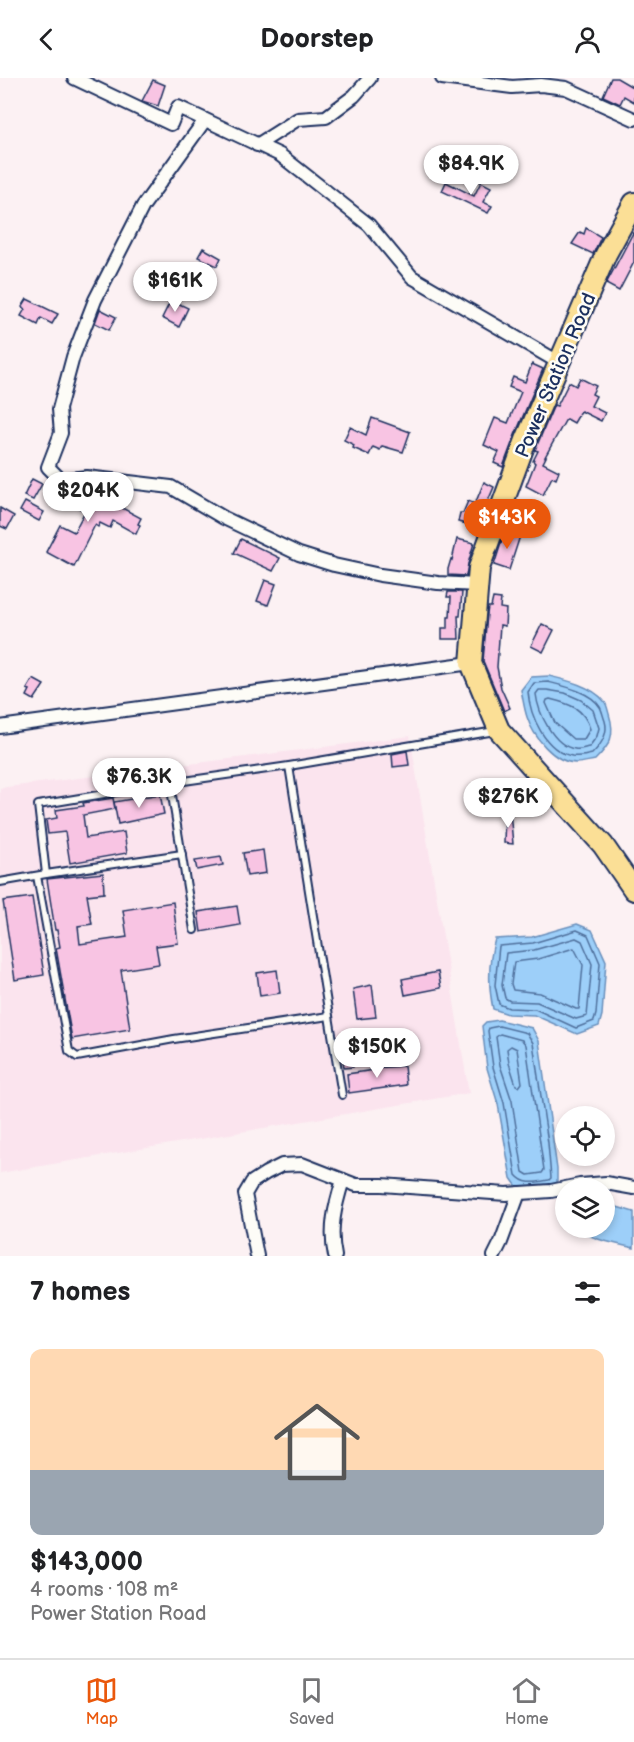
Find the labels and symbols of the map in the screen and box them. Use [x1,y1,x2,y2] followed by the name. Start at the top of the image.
[422,145,520,196] pin: $84.9K
[133,262,217,313] pin: $161K
[510,289,601,461] street label: Power Station Road
[46,472,130,523] pin: $204K
[465,499,549,550] pin: $143K
[90,758,188,809] pin: $76.3K
[466,778,550,829] pin: $276K
[335,1028,419,1079] pin: $150K

